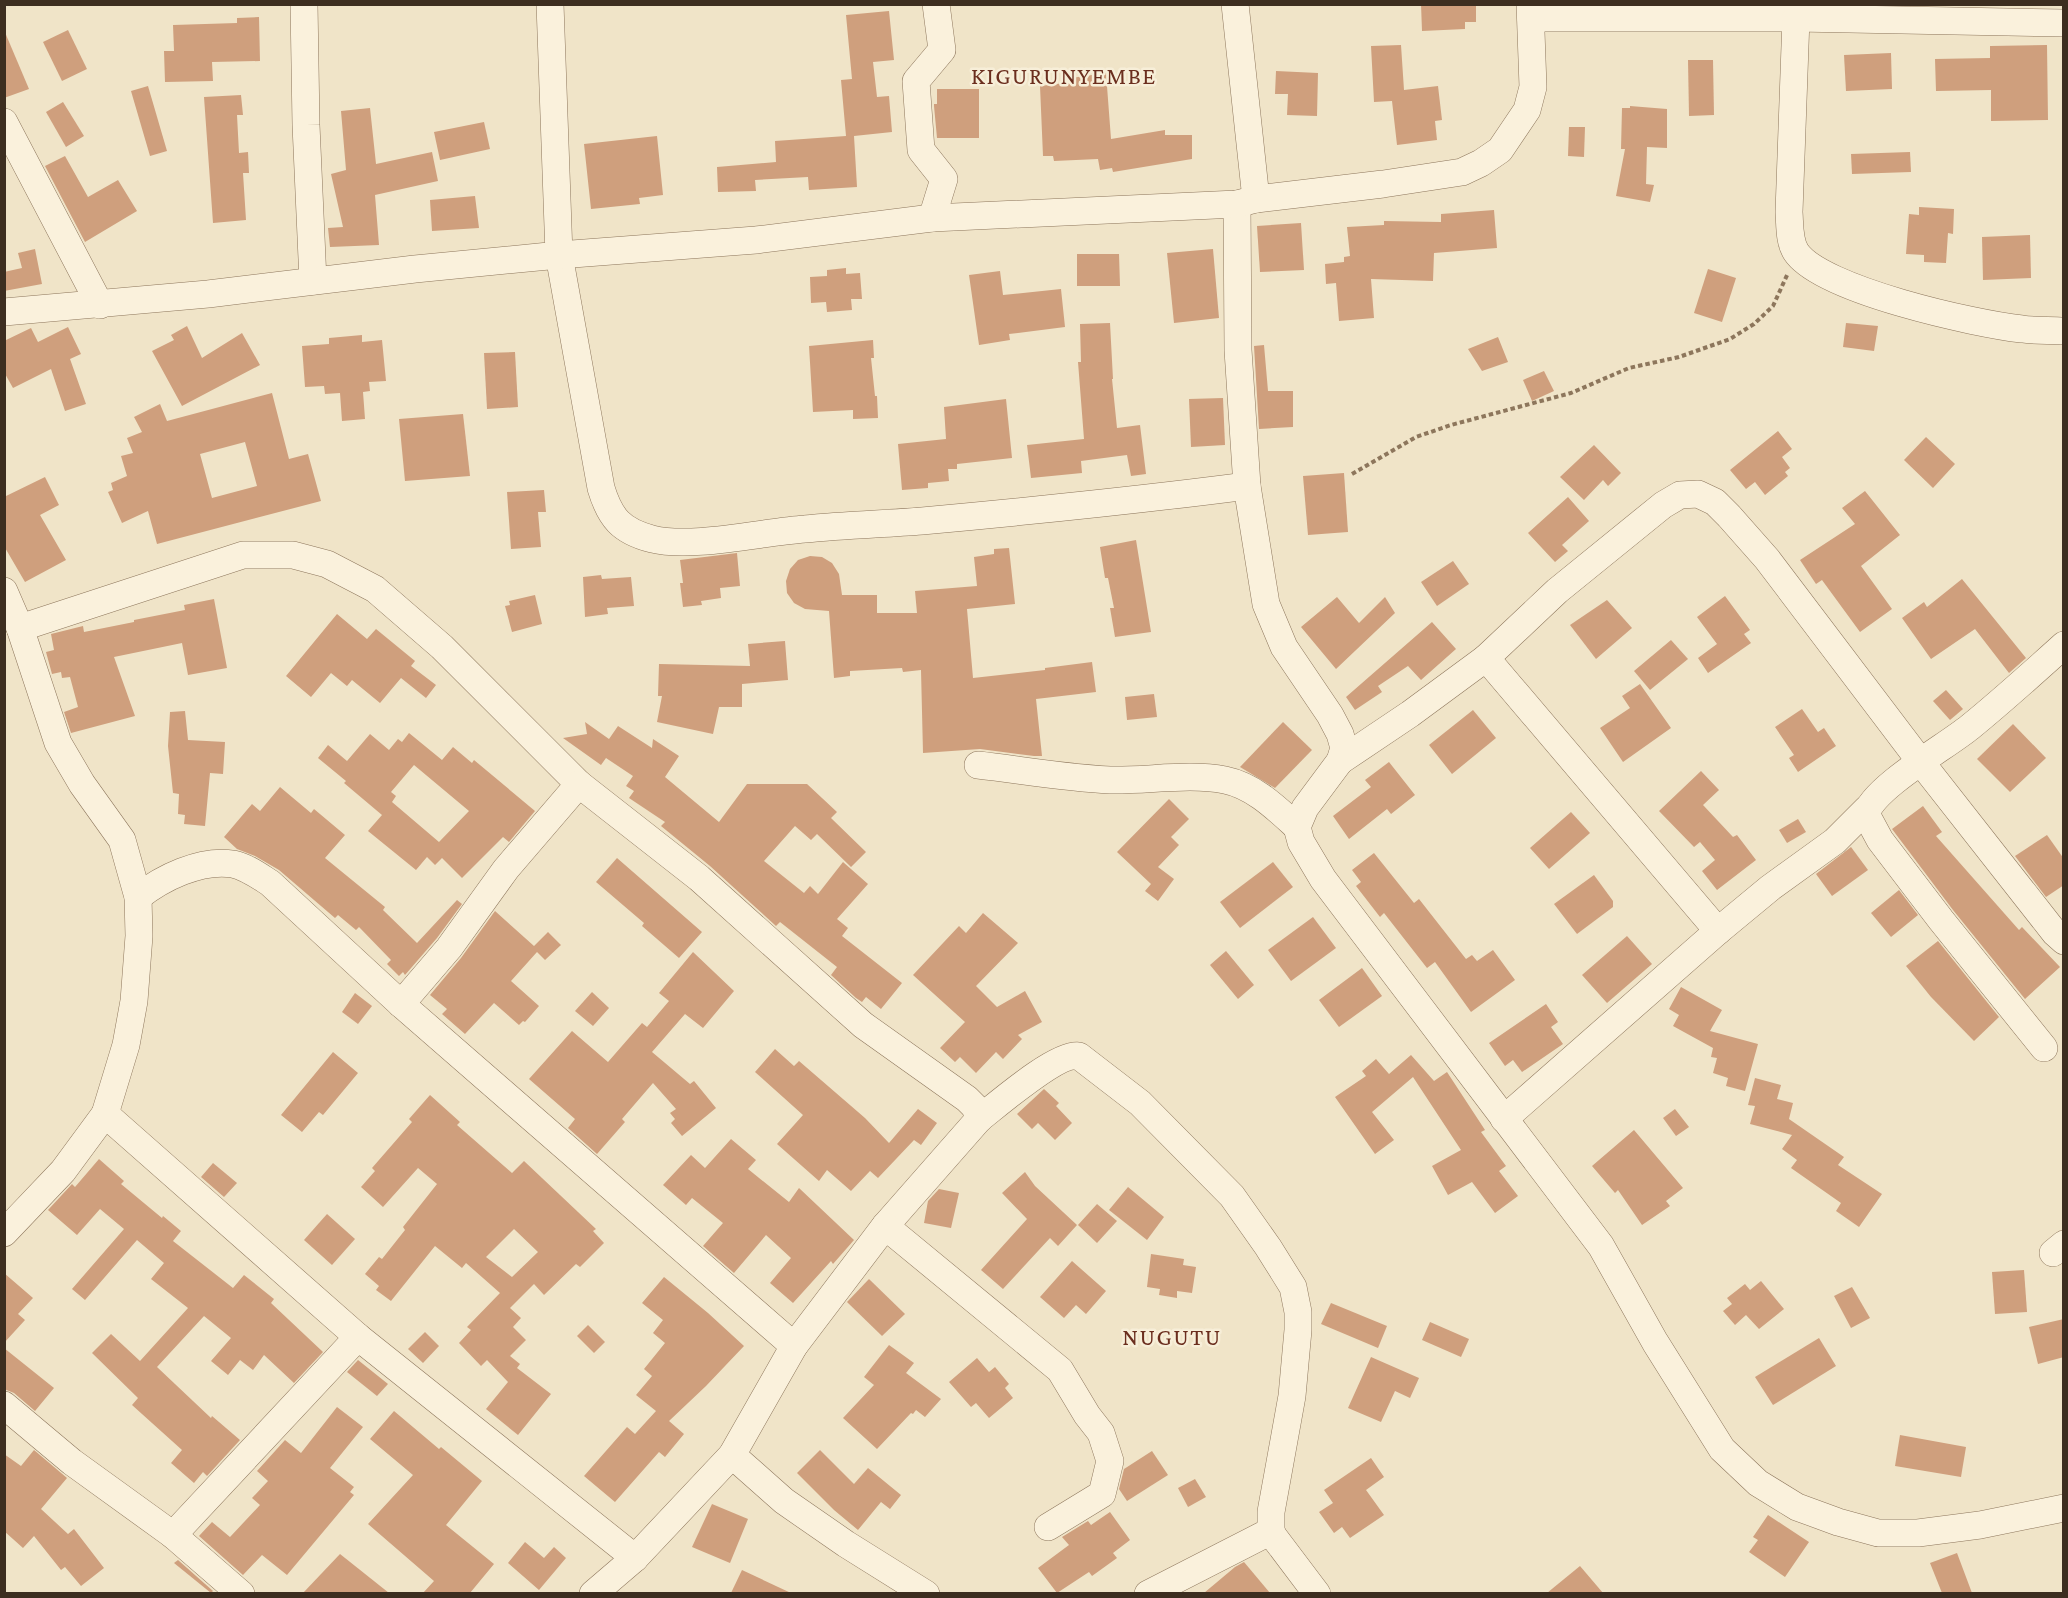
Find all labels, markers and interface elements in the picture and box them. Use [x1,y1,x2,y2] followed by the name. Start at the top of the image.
[971,62,1157,89] district label: KIGURUNYEMBE
[1122,1323,1222,1350] district label: NUGUTU

